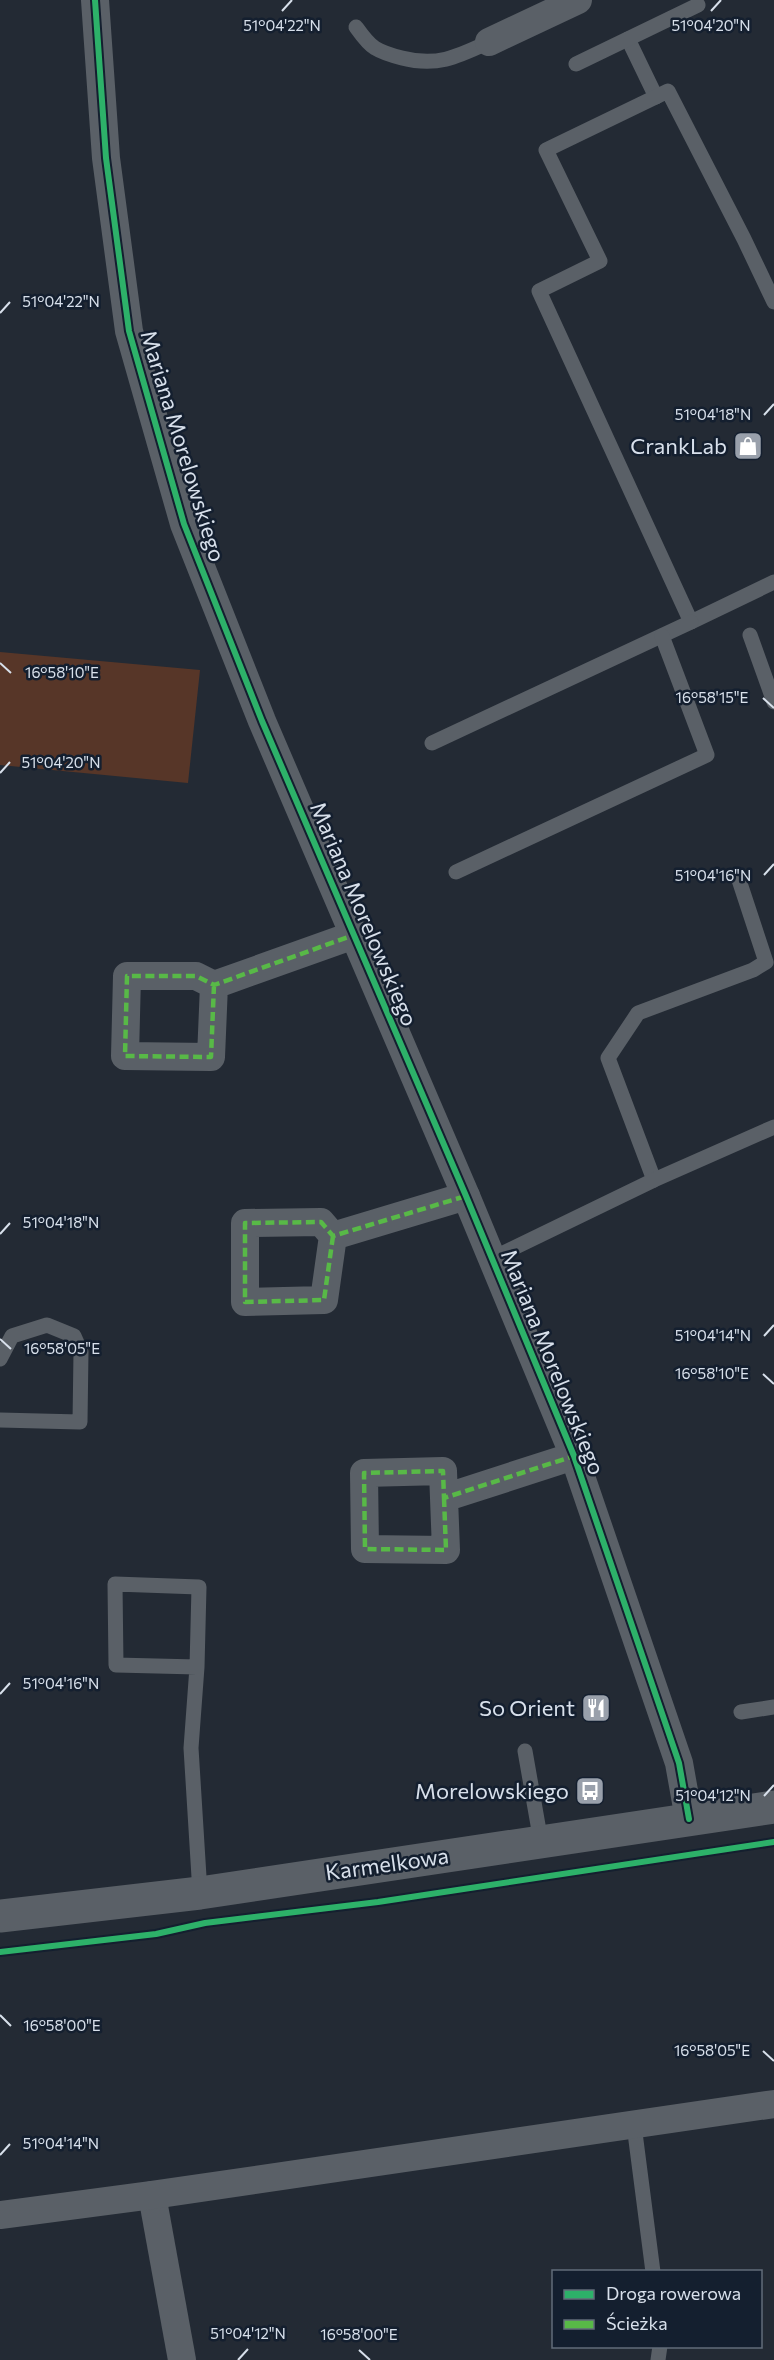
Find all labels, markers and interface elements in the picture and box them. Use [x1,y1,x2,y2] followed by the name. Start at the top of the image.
[243,16,321,34] text: 51°04'22"N
[672,16,750,34] text: 51°04'20"N
[22,292,100,310] text: 51°04'22"N
[135,327,232,565] street label: Mariana Morelowskiego
[675,405,751,423] text: 51°04'18"N
[732,430,764,462] shop icon: CrankLab
[630,432,727,459] place label: CrankLab
[25,663,99,681] text: 16°58'10"E
[676,688,748,706] text: 16°58'15"E
[22,753,100,771] text: 51°04'20"N
[305,798,424,1030] street label: Mariana Morelowskiego
[675,866,751,884] text: 51°04'16"N
[23,1213,99,1231] text: 51°04'18"N
[496,1245,611,1478] street label: Mariana Morelowskiego
[675,1326,751,1344] text: 51°04'14"N
[24,1339,100,1357] text: 16°58'05"E
[675,1364,749,1382] text: 16°58'10"E
[23,1674,99,1692] text: 51°04'16"N
[580,1692,612,1724] restaurant icon: So Orient
[479,1694,575,1721] place label: So Orient
[574,1775,606,1807] bus stop icon: Morelowskiego
[415,1777,569,1804] place label: Morelowskiego
[675,1786,751,1804] text: 51°04'12"N
[323,1841,450,1886] street label: Karmelkowa
[23,2016,101,2034] text: 16°58'00"E
[674,2041,750,2059] text: 16°58'05"E
[23,2134,99,2152] text: 51°04'14"N
[552,2270,762,2348] legend
[606,2282,741,2304] text: Droga rowerowa
[606,2312,668,2334] text: Ścieżka
[210,2324,286,2342] text: 51°04'12"N
[320,2325,398,2343] text: 16°58'00"E

